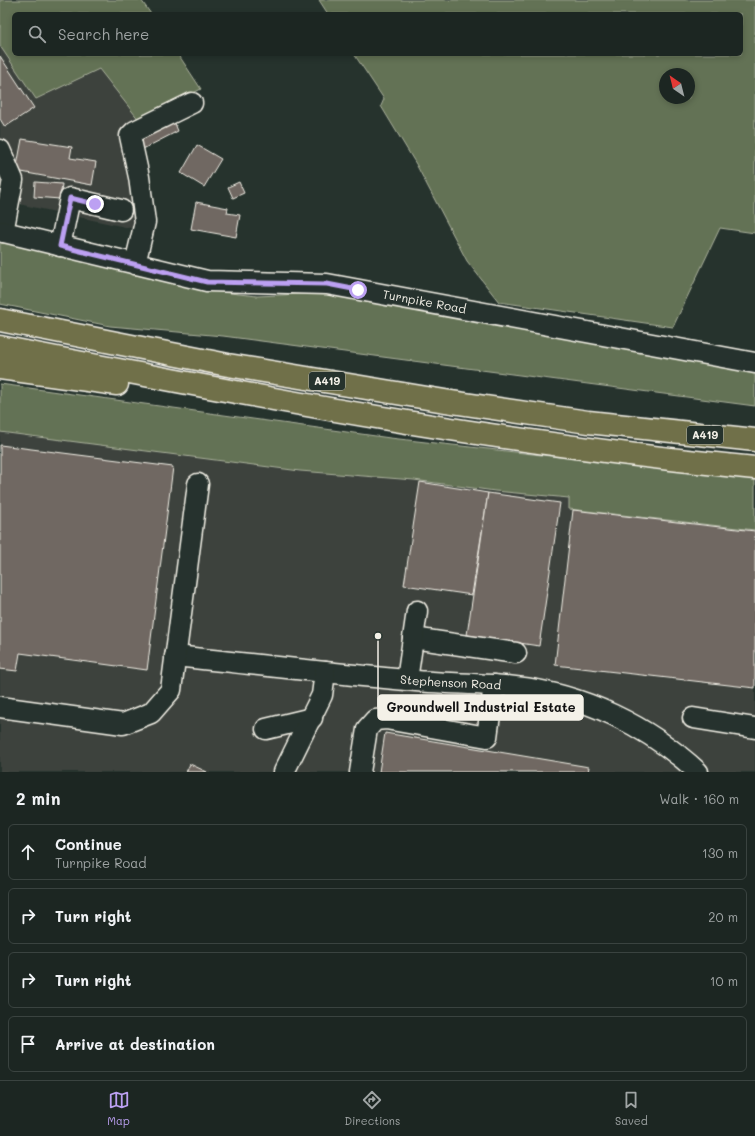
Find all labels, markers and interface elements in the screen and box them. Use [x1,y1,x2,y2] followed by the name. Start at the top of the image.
[12,12,743,56] search box
[26,23,48,45] icon: search
[58,24,149,44] text: Search here
[659,68,695,104] north arrow
[86,195,104,213] route end
[349,281,367,299] route start
[381,285,468,317] street label: Turnpike Road
[309,372,345,390] road number: A419
[687,426,723,444] road number: A419
[400,671,502,693] street label: Stephenson Road
[378,695,583,720] callout: Groundwell Industrial Estate
[387,698,576,715] text: Groundwell Industrial Estate
[16,787,61,809] text: 2 min
[659,790,739,807] text: Walk · 160 m
[55,834,122,854] text: Continue
[17,841,39,863] icon: ahead
[702,844,738,861] text: 130 m
[55,854,147,871] text: Turnpike Road
[17,905,39,927] icon: right
[55,906,132,926] text: Turn right
[708,908,738,925] text: 20 m
[17,969,39,991] icon: right
[55,970,132,990] text: Turn right
[710,972,738,989] text: 10 m
[17,1033,39,1055] icon: arrive
[55,1034,215,1054] text: Arrive at destination
[107,1089,130,1128] tab: Map
[344,1089,400,1128] tab: Directions
[615,1089,648,1128] tab: Saved

